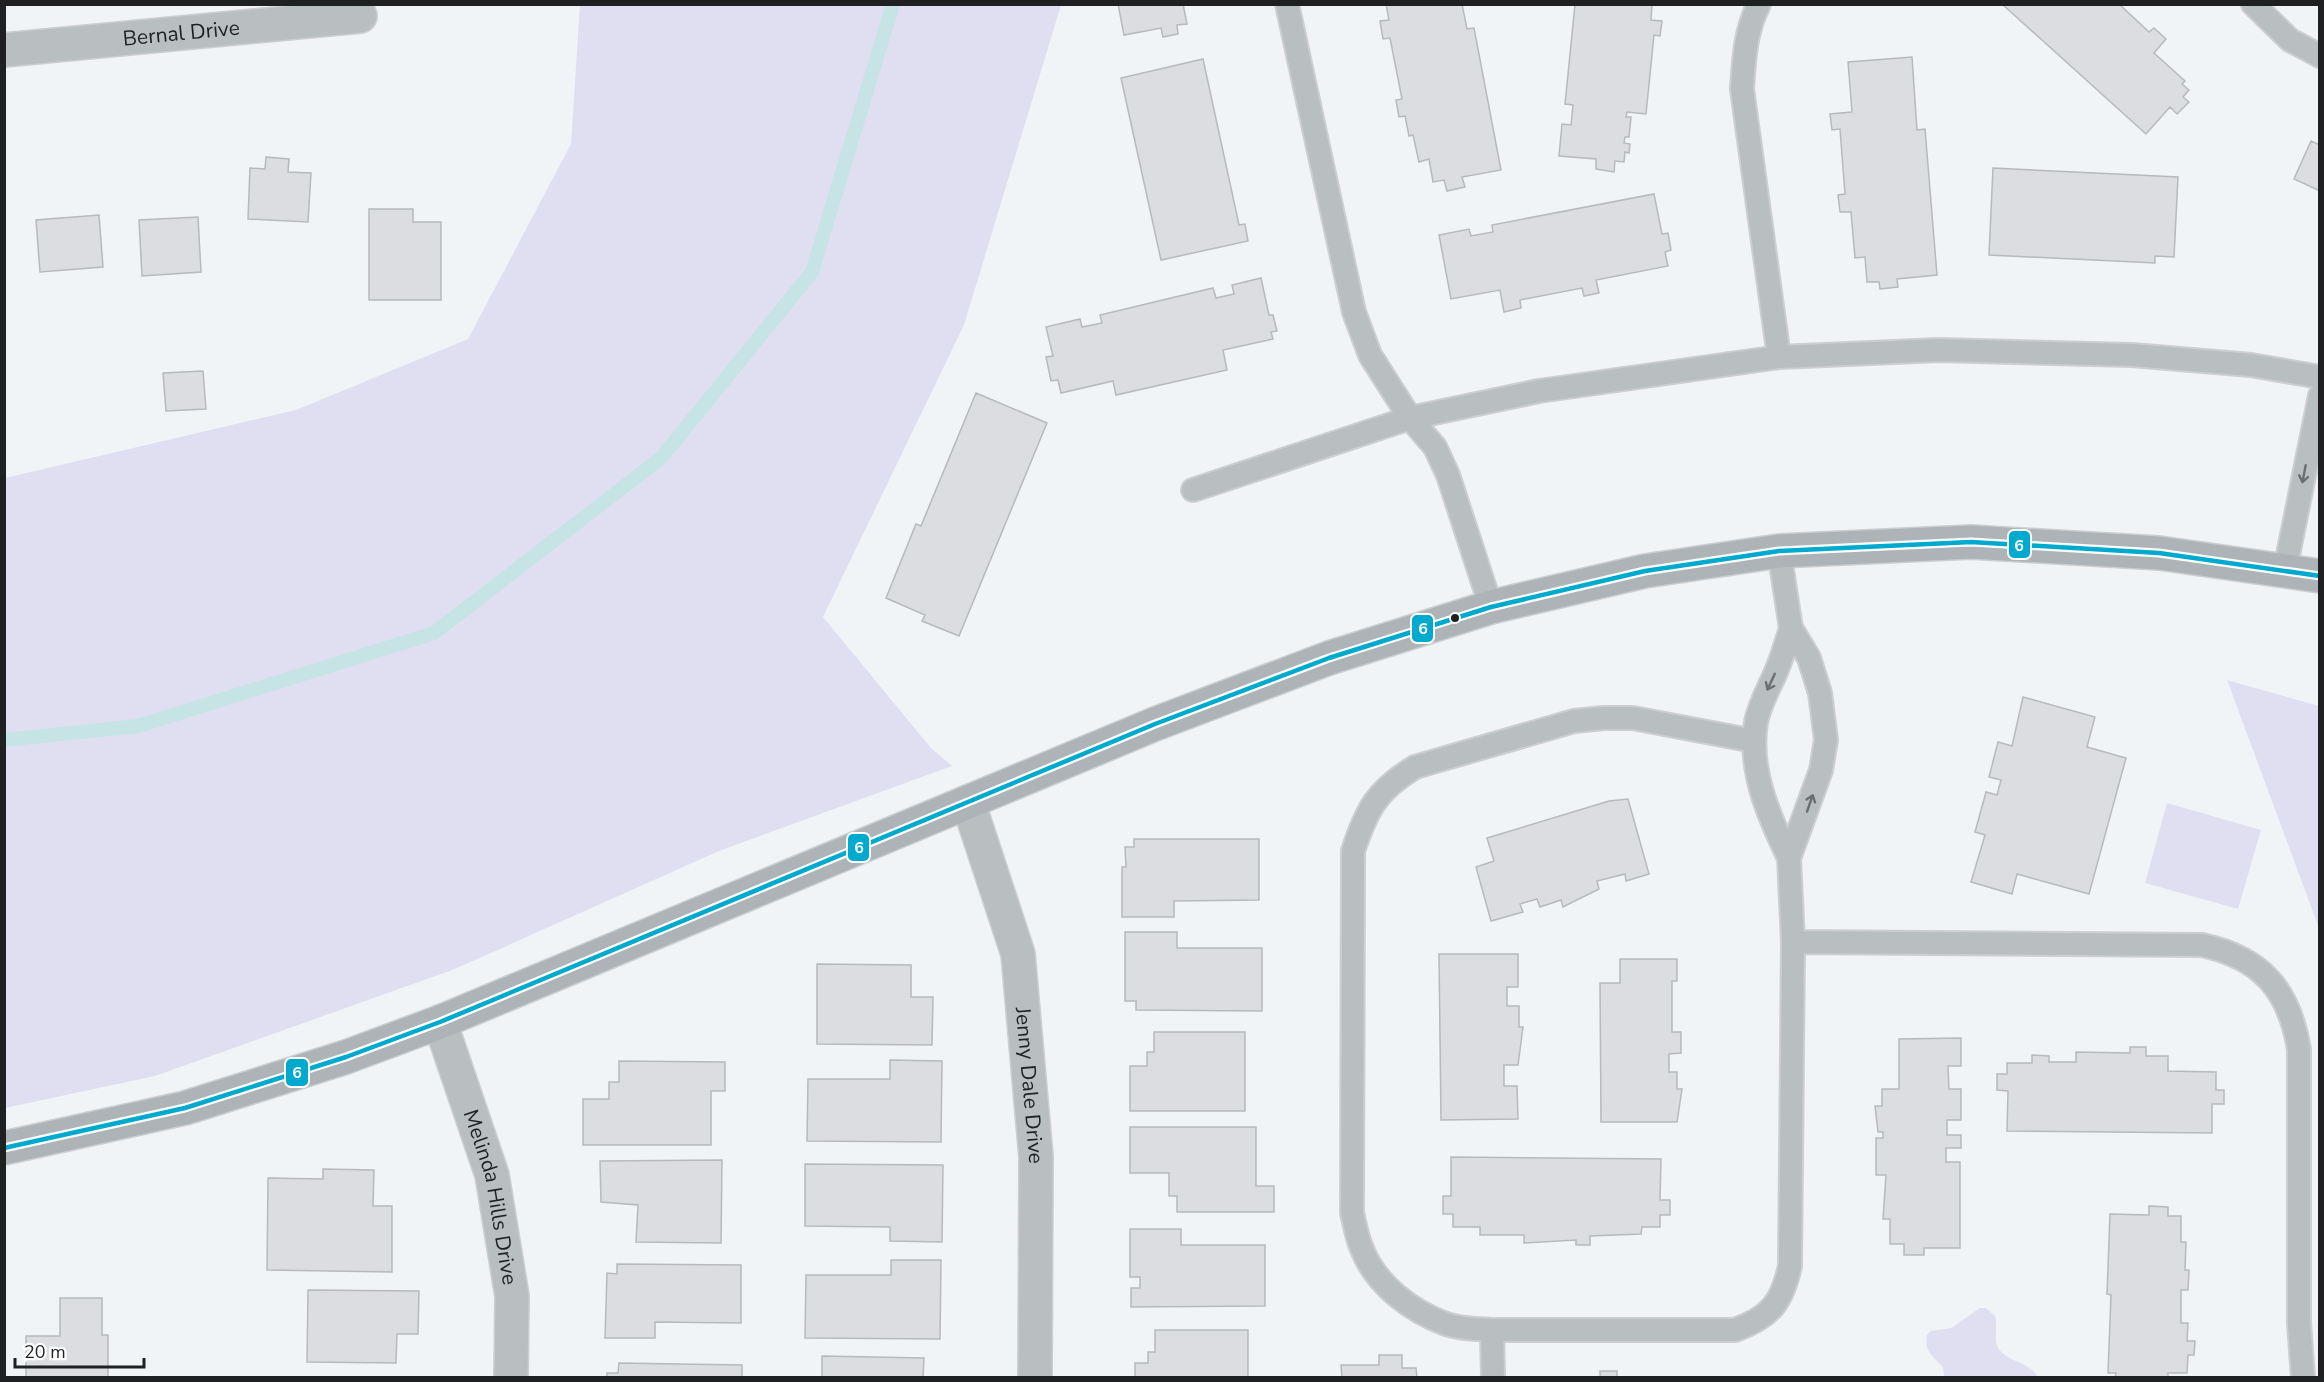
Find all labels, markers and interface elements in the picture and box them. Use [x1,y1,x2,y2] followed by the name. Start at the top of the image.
[121,14,241,53] street label: Bernal Drive
[2298,464,2309,484] one-way arrow
[2008,530,2031,559] line badge: 6
[2014,535,2024,557] text: 6
[1449,612,1461,624] unlabelled marker
[1411,614,1434,643] line badge: 6
[1418,618,1428,640] text: 6
[1765,673,1776,691] one-way arrow
[1805,794,1816,813] one-way arrow
[847,833,870,862] line badge: 6
[854,837,864,859] text: 6
[1009,1005,1050,1164] street label: Jenny Dale Drive
[285,1058,309,1087] line badge: 6
[292,1062,302,1084] text: 6
[457,1106,524,1287] street label: Melinda Hills Drive
[15,1331,144,1369] scale bar
[24,1340,66,1364] text: 20 m

